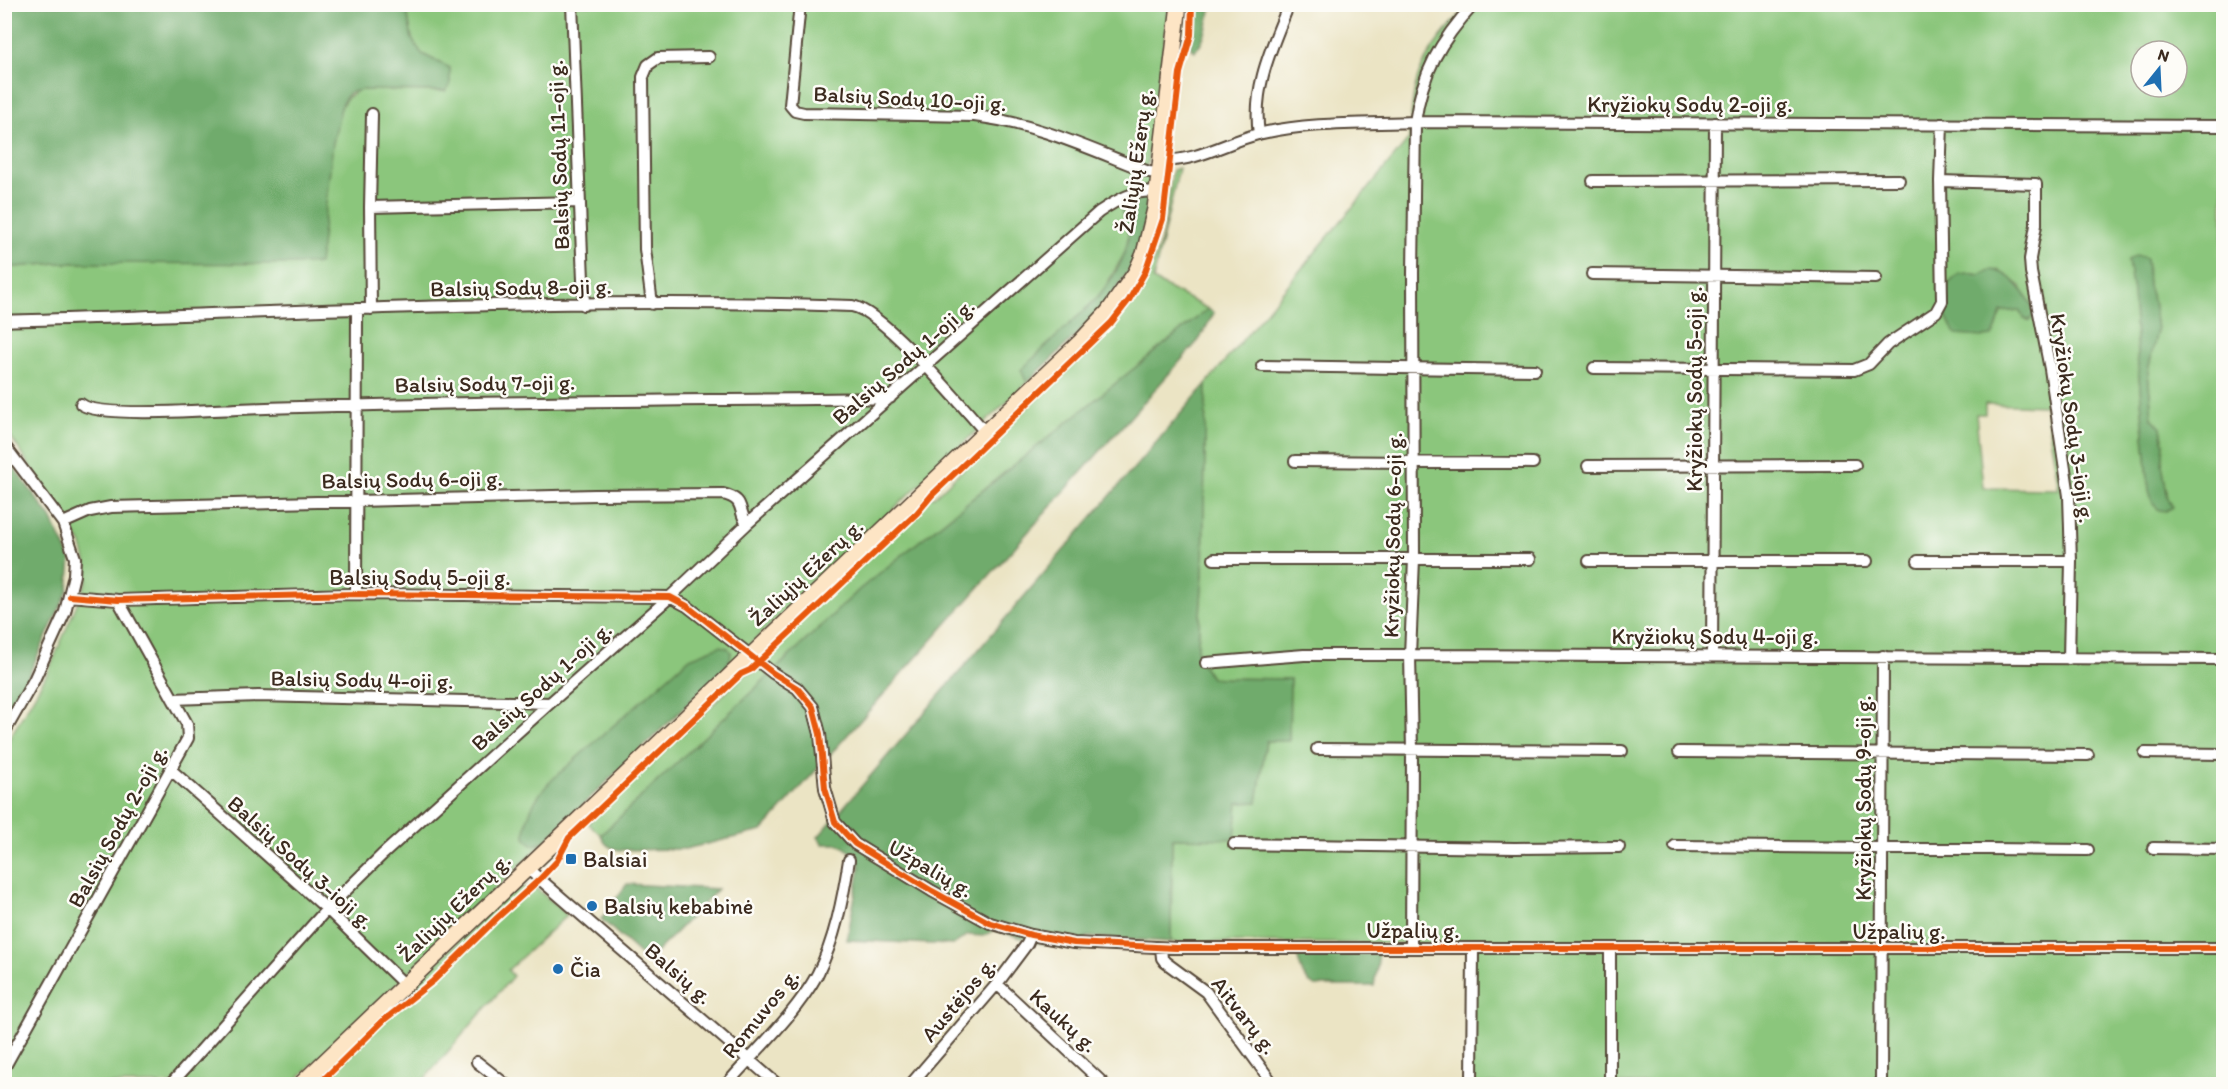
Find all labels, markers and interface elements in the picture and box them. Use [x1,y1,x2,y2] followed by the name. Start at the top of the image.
[2129,39,2189,99] north arrow
[2155,45,2172,66] text: N
[542,59,575,250] street label: Balsių Sodų 11-oji g.
[813,80,1007,117] street label: Balsių Sodų 10-oji g.
[1112,87,1159,235] street label: Žaliųjų Ežerų g.
[1587,91,1793,118] street label: Kryžiokų Sodų 2-oji g.
[430,272,612,303] street label: Balsių Sodų 8-oji g.
[1681,286,1708,492] street label: Kryžiokų Sodų 5-oji g.
[827,292,980,431] street label: Balsių Sodų 1-oji g.
[2044,312,2101,525] street label: Kryžiokų Sodų 3-ioji g.
[394,368,576,399] street label: Balsių Sodų 7-oji g.
[1377,432,1408,638] street label: Kryžiokų Sodų 6-oji g.
[321,464,503,495] street label: Balsių Sodų 6-oji g.
[744,513,869,632] street label: Žaliųjų Ežerų g.
[329,564,511,591] street label: Balsių Sodų 5-oji g.
[465,616,617,757] street label: Balsių Sodų 1-oji g.
[1611,623,1819,650] street label: Kryžiokų Sodų 4-oji g.
[270,664,454,695] street label: Balsių Sodų 4-oji g.
[1850,695,1877,901] street label: Kryžiokų Sodų 9-oji g.
[62,740,173,912] street label: Balsių Sodų 2-oji g.
[222,790,379,935] street label: Balsių Sodų 3-ioji g.
[884,833,978,903] street label: Užpalių g.
[583,846,647,873] place label: Balsiai
[392,847,516,968] street label: Žaliųjų Ežerų g.
[564,852,578,866] marker: Balsiai
[604,893,753,920] place label: Balsių kebabinė
[585,899,599,913] marker: Balsių kebabinė
[1366,917,1460,944] street label: Užpalių g.
[1852,918,1946,945] street label: Užpalių g.
[639,937,718,1010] street label: Balsių g.
[915,951,1002,1047] street label: Austėjos g.
[570,956,601,983] place label: Čia
[551,962,565,976] marker: Čia
[716,963,805,1064] street label: Romuvos g.
[1206,971,1283,1060] street label: Aitvarų g.
[1024,983,1103,1058] street label: Kaukų g.

